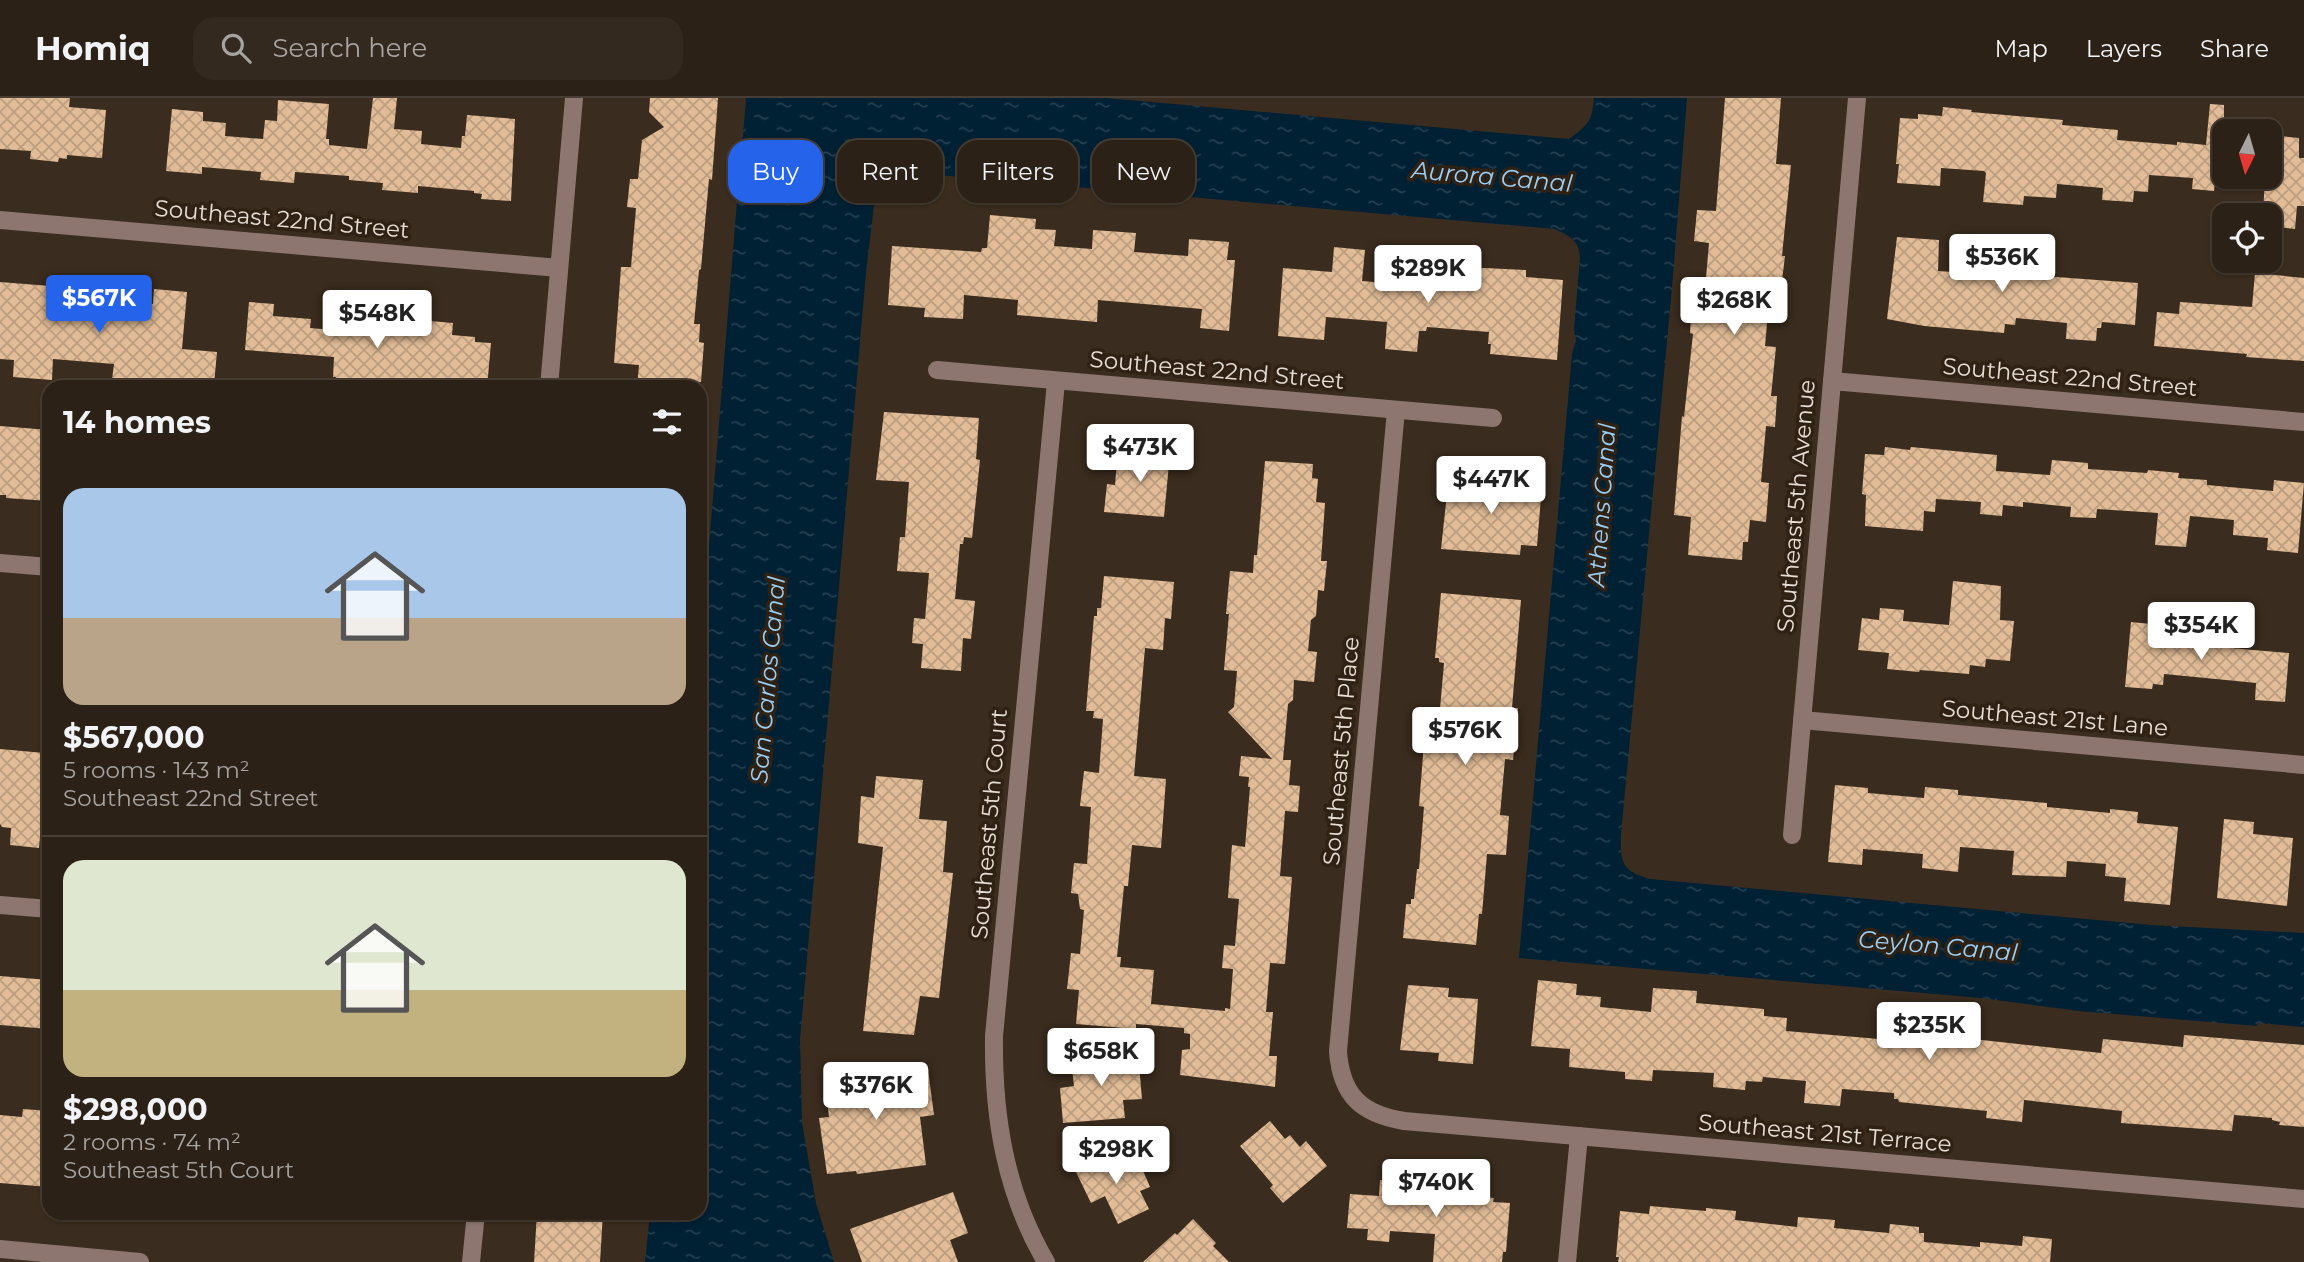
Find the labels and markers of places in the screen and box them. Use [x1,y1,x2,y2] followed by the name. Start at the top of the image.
[1953,234,2051,294] pin: $536K
[1379,246,1477,305] pin: $289K
[50,275,148,335] pin: $567K
[1685,278,1783,337] pin: $268K
[328,290,426,350] pin: $548K
[1091,424,1189,484] pin: $473K
[1442,456,1540,516] pin: $447K
[2152,602,2250,662] pin: $354K
[1416,708,1514,767] pin: $576K
[1880,1002,1978,1062] pin: $235K
[1052,1028,1150,1088] pin: $658K
[827,1062,925,1122] pin: $376K
[1067,1126,1165,1186] pin: $298K
[1387,1160,1485,1219] pin: $740K

